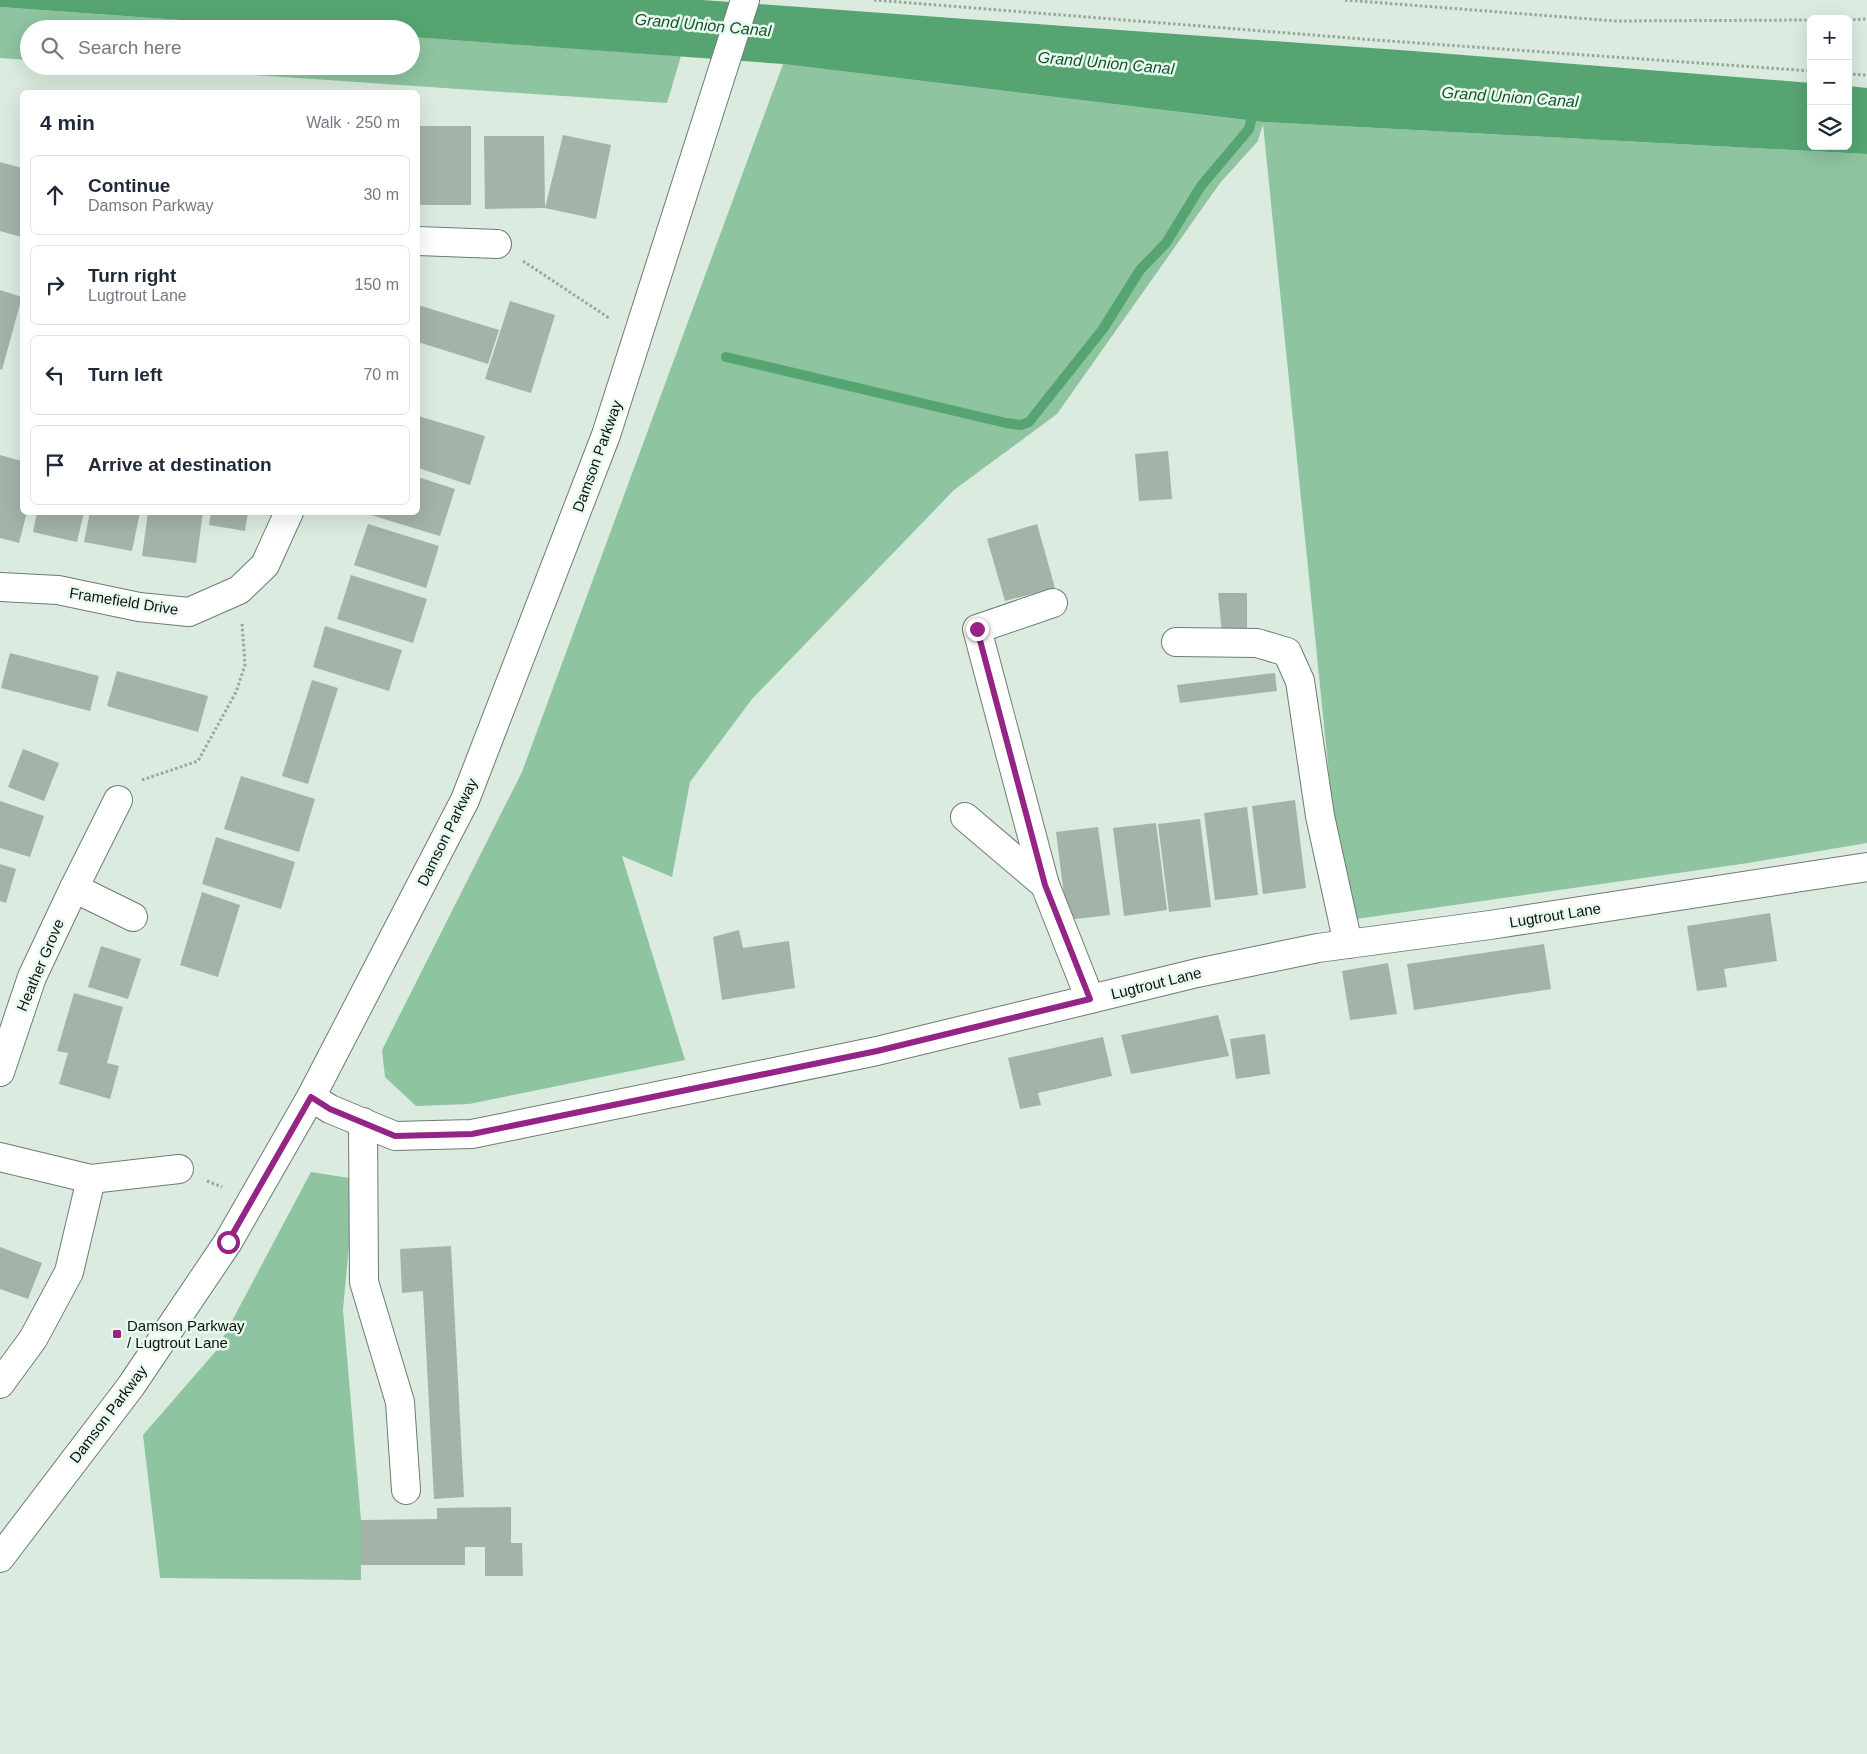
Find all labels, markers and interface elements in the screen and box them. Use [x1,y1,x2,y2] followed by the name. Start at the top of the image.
[634,11,772,39] water label: Grand Union Canal
[1807,15,1852,150] map controls
[1807,15,1852,60] button: +
[20,20,420,75] search box
[38,34,66,62] icon: search
[78,37,182,58] text: Search here
[1037,49,1175,77] water label: Grand Union Canal
[1807,60,1852,105] button: −
[1441,84,1579,110] water label: Grand Union Canal
[1807,105,1852,150] button: layers
[40,111,95,134] text: 4 min
[306,114,400,131] text: Walk · 250 m
[88,175,170,196] text: Continue
[41,181,69,209] icon: ahead
[363,186,399,203] text: 30 m
[88,197,213,214] text: Damson Parkway
[88,265,176,286] text: Turn right
[41,271,69,299] icon: right
[355,276,399,293] text: 150 m
[88,287,187,304] text: Lugtrout Lane
[41,361,69,389] icon: left
[88,364,163,385] text: Turn left
[363,366,399,383] text: 70 m
[569,397,625,514] street label: Damson Parkway
[41,451,69,479] icon: arrive
[88,454,272,475] text: Arrive at destination
[68,584,180,618] street label: Framefield Drive
[966,618,989,641] route end
[414,775,481,889] street label: Damson Parkway
[1508,899,1602,931] street label: Lugtrout Lane
[13,916,67,1014] street label: Heather Grove
[1109,964,1203,1002] street label: Lugtrout Lane
[217,1231,240,1254] route start
[127,1317,245,1351] place label: Damson Parkway / Lugtrout Lane
[111,1328,123,1340] marker: Damson Parkway / Lugtrout Lane
[66,1362,150,1466] street label: Damson Parkway

